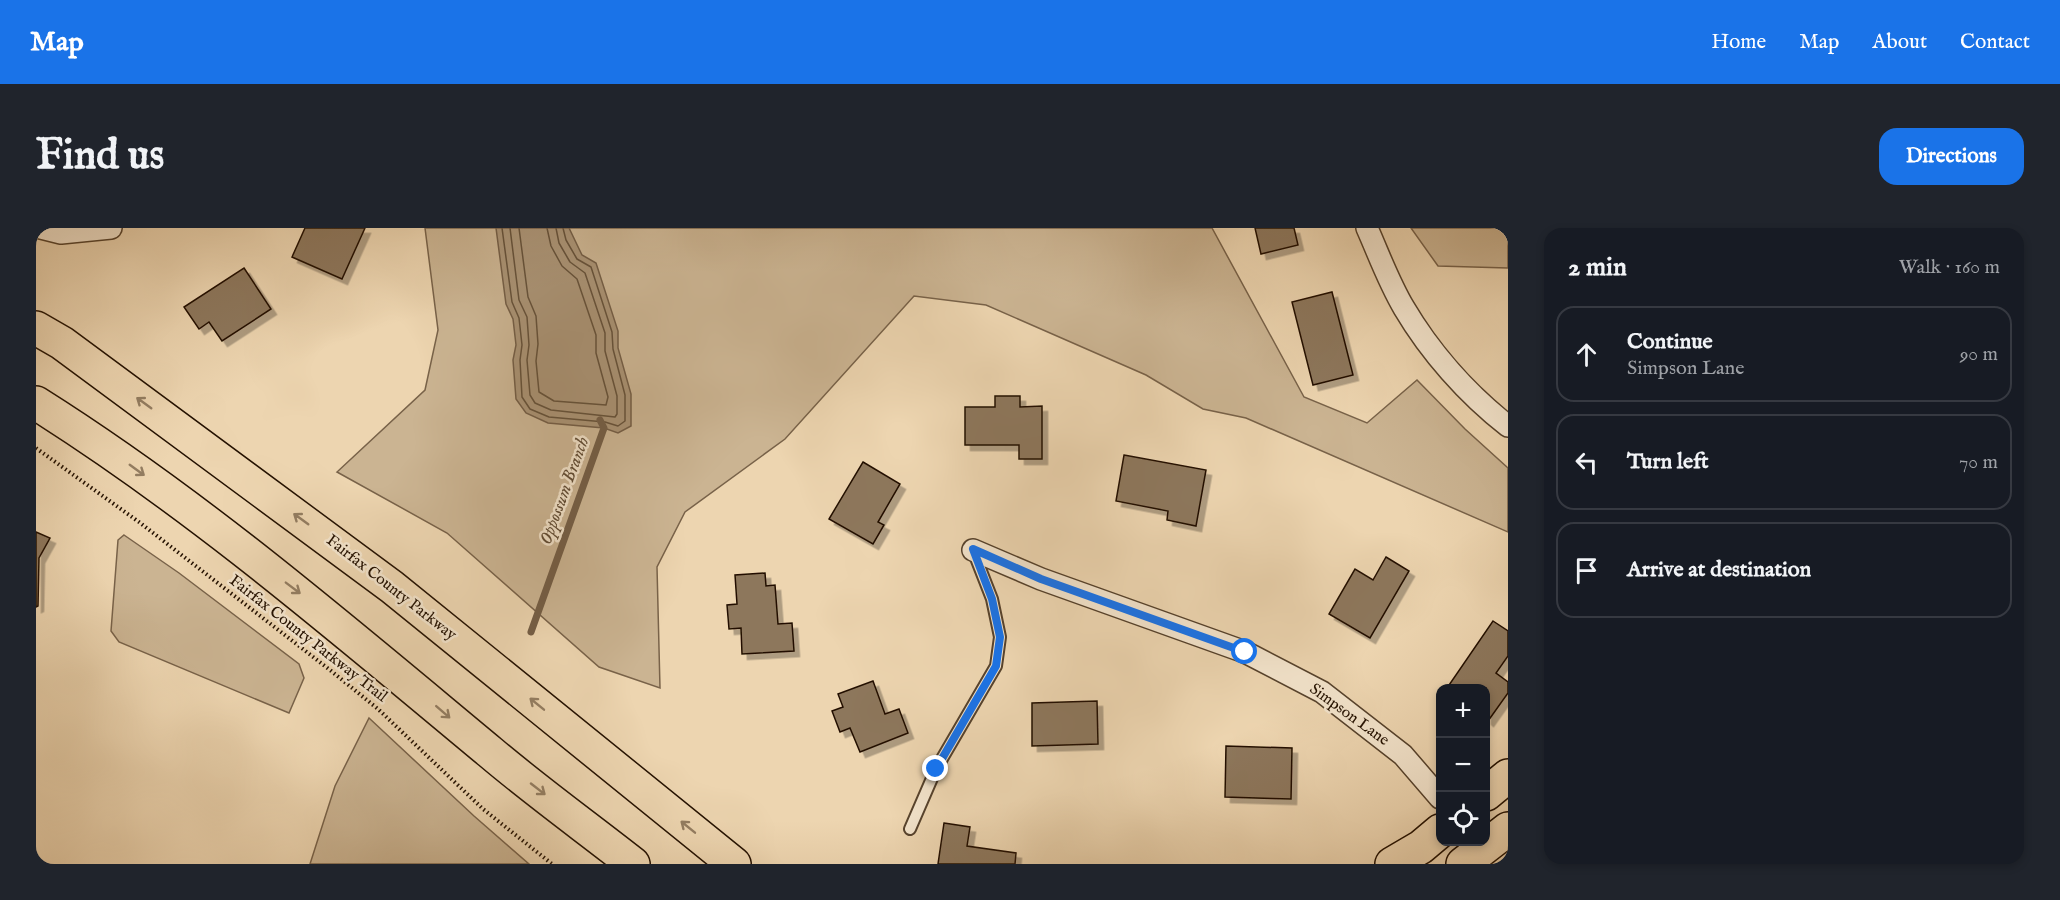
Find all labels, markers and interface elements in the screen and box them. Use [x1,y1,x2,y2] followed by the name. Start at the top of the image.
[30,25,84,60] text: Map
[1711,29,1766,56] text: Home
[1799,29,1839,56] text: Map
[1872,29,1927,56] text: About
[1960,29,2030,56] text: Contact
[1879,128,2024,185] button: Directions
[36,130,164,183] text: Find us
[1568,251,1627,284] text: 2 min
[1899,255,2000,280] text: Walk · 160 m
[1627,328,1713,356] text: Continue
[1570,338,1603,371] icon: ahead
[1960,342,1998,367] text: 90 m
[1627,356,1744,381] text: Simpson Lane
[136,397,152,410] one-way arrow
[535,434,595,548] water label: Oppossum Branch
[1570,446,1603,479] icon: left
[1627,448,1709,476] text: Turn left
[1959,450,1998,475] text: 70 m
[129,464,145,477] one-way arrow
[293,513,309,525] one-way arrow
[322,531,460,645] street label: Fairfax County Parkway
[1570,554,1603,587] icon: arrive
[1627,556,1811,584] text: Arrive at destination
[225,571,392,707] street label: Fairfax County Parkway Trail
[284,582,300,595] one-way arrow
[1231,638,1257,664] route start
[1305,679,1393,751] street label: Simpson Lane
[1436,684,1490,846] map controls
[1436,684,1490,738] button: +
[530,697,545,711] one-way arrow
[435,705,450,719] one-way arrow
[1436,738,1490,792] button: −
[922,755,948,781] route end
[529,783,545,796] one-way arrow
[1436,792,1490,846] button: locate
[681,820,696,834] one-way arrow

